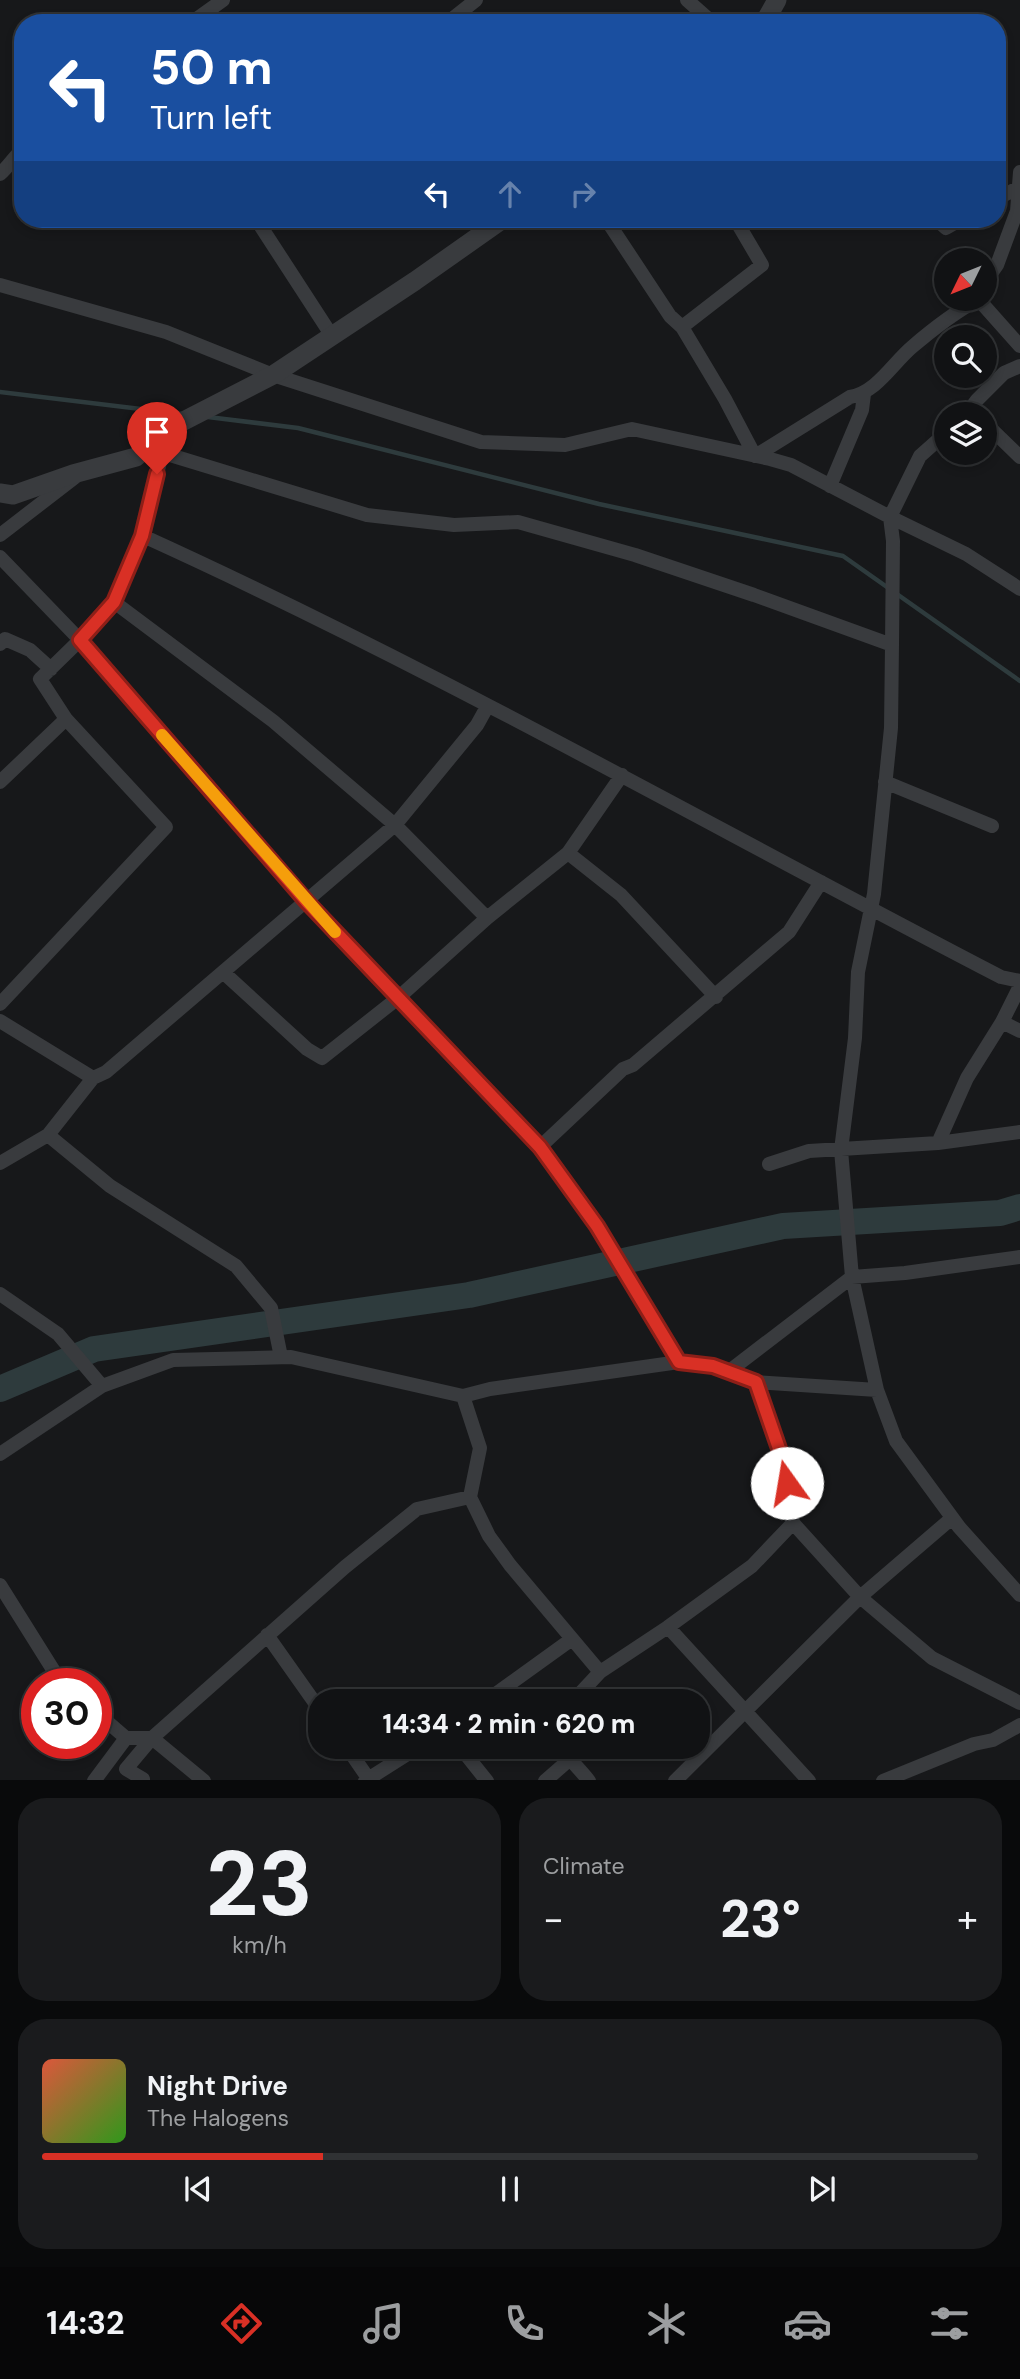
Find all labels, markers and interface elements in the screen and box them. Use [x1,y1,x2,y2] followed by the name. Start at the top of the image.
[150,35,273,99] text: 50 m
[35,42,126,133] icon: left
[150,97,272,139] text: Turn left
[418,175,456,213] icon: left
[491,175,529,213] icon: ahead
[564,175,602,213] icon: right
[934,248,998,312] north arrow
[934,248,997,465] map controls
[934,325,997,388] button: search
[127,402,187,474] pin
[934,402,997,465] button: layers
[138,413,176,451] icon: arrive
[750,1446,824,1520] position arrow
[21,1668,112,1759] speed limit sign: 30
[383,1707,635,1741] text: 14:34 · 2 min · 620 m
[206,1825,313,1943] text: 23
[543,1851,625,1881] text: Climate
[720,1885,801,1953] text: 23°
[543,1894,564,1944] text: −
[957,1894,978,1944] text: +
[232,1930,287,1960] text: km/h
[147,2069,288,2103] text: Night Drive
[147,2103,289,2133] text: The Halogens
[179,2170,217,2208] icon: previous
[491,2170,529,2208] icon: pause
[803,2170,841,2208] icon: next
[217,2299,266,2348] icon: directions
[359,2299,408,2348] icon: music
[500,2299,549,2348] icon: phone
[642,2299,691,2348] icon: climate
[783,2299,832,2348] icon: car
[925,2299,974,2348] icon: filters
[46,2302,125,2344] text: 14:32

